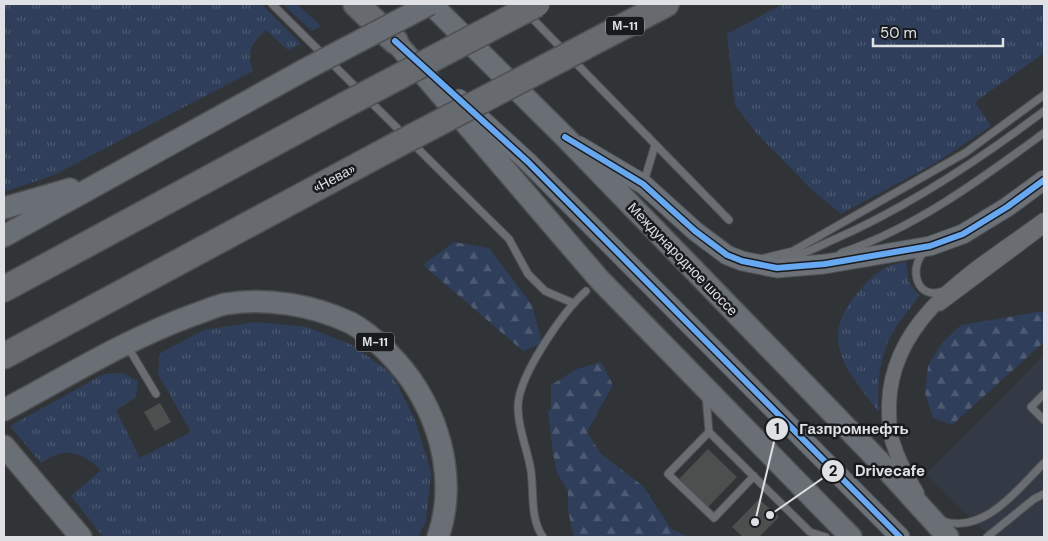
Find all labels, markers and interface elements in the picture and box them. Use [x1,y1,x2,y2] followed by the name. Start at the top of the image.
[873,15,1003,47] scale bar
[606,16,644,36] road number: М-11
[880,23,917,43] text: 50 m
[310,159,358,197] street label: «Нева»
[624,199,742,320] street label: Международное шоссе
[356,332,394,352] road number: М-11
[764,414,919,444] callout: Газпромнефть
[774,419,780,439] text: 1
[799,419,909,439] text: Газпромнефть
[820,456,935,486] callout: Drivecafe
[829,461,838,481] text: 2
[855,461,925,481] text: Drivecafe

